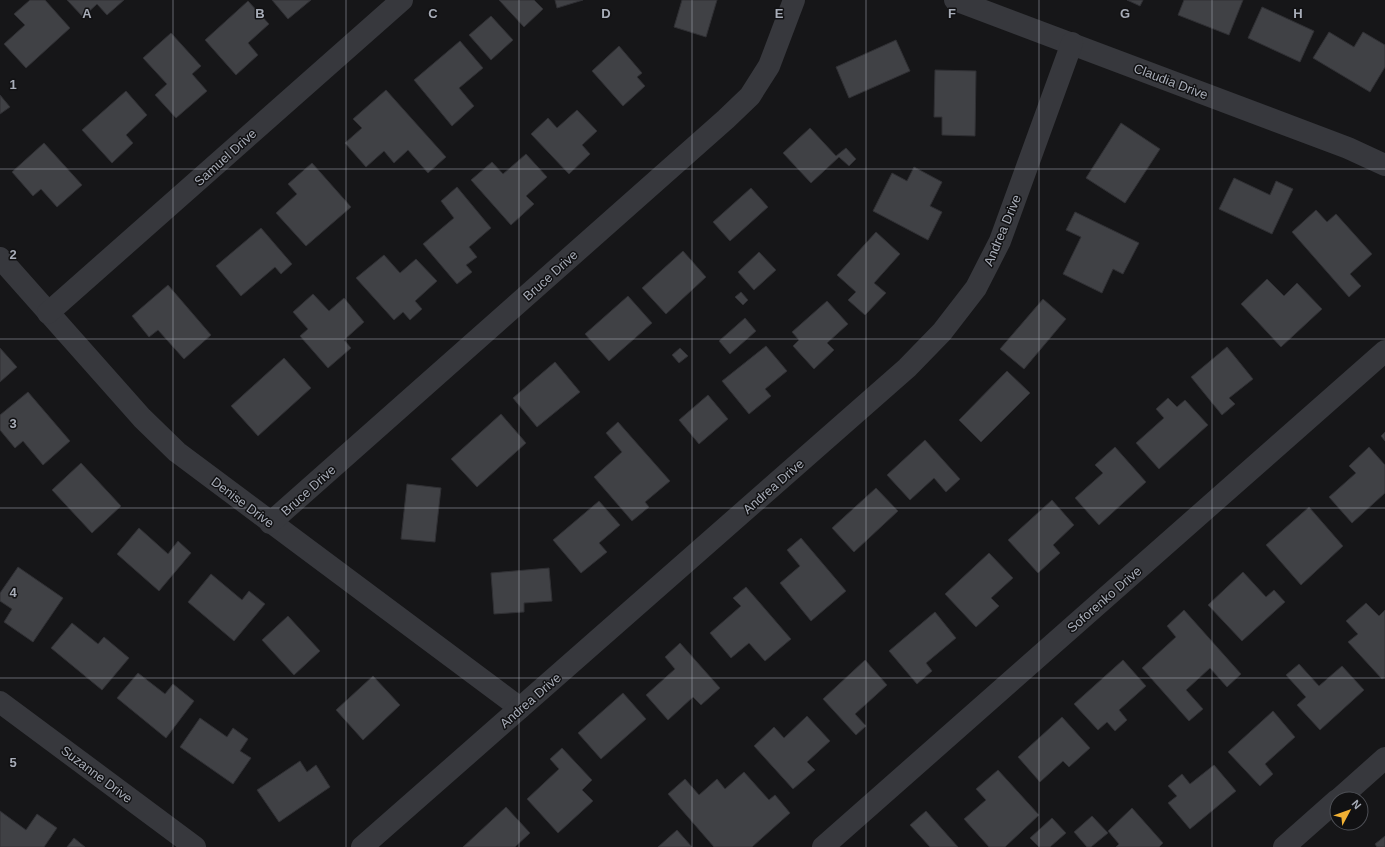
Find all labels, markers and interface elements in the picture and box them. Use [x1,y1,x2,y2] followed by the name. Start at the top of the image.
[82,6,92,21] text: A
[255,6,265,21] text: B
[428,6,438,21] text: C
[601,6,611,21] text: D
[775,6,784,21] text: E
[948,6,956,21] text: F
[1120,6,1130,21] text: G
[1293,6,1303,21] text: H
[1132,60,1210,102] street label: Claudia Drive
[9,77,17,92] text: 1
[191,126,259,189] street label: Samuel Drive
[981,192,1024,268] street label: Andrea Drive
[9,247,17,262] text: 2
[520,247,581,304] street label: Bruce Drive
[9,416,17,431] text: 3
[740,456,807,517] street label: Andrea Drive
[278,462,339,519] street label: Bruce Drive
[208,474,277,531] street label: Denise Drive
[1064,563,1144,636] street label: Soforenko Drive
[9,585,17,600] text: 4
[497,670,564,731] street label: Andrea Drive
[58,743,135,806] street label: Suzanne Drive
[9,755,17,770] text: 5
[1329,791,1369,831] north arrow
[1349,798,1364,811] text: N

